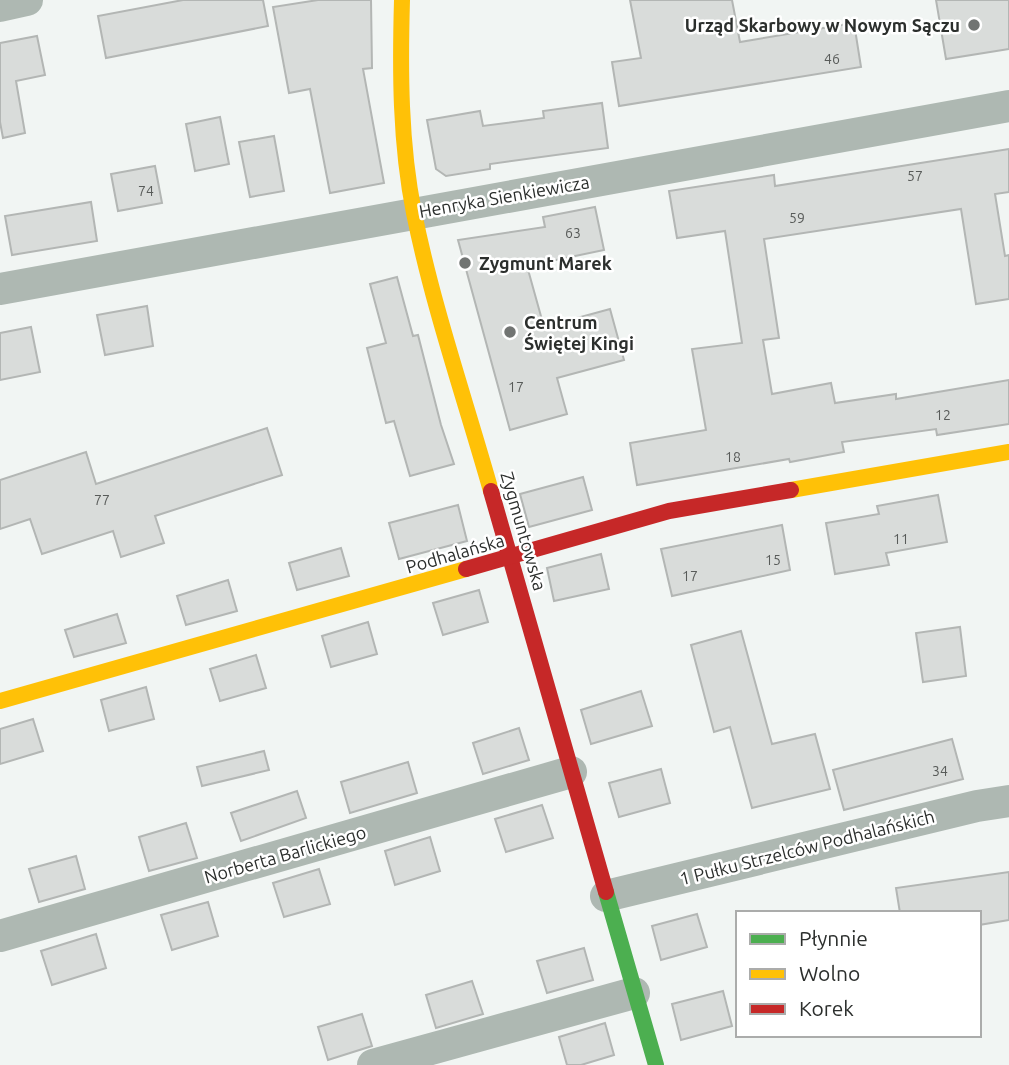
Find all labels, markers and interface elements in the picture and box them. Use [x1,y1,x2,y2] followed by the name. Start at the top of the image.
[685,15,960,36] place label: Urząd Skarbowy w Nowym Sączu
[966,17,982,33] marker: Urząd Skarbowy w Nowym Sączu
[824,51,840,67] house number: 46
[907,168,923,184] house number: 57
[417,171,591,221] street label: Henryka Sienkiewicza
[138,183,154,199] house number: 74
[789,210,805,226] house number: 59
[565,225,581,241] house number: 63
[479,253,612,273] place label: Zygmunt Marek
[457,255,473,271] marker: Zygmunt Marek
[524,312,634,354] place label: Centrum Świętej Kingi
[502,324,518,340] marker: Centrum Świętej Kingi
[508,379,524,395] house number: 17
[935,407,951,423] house number: 12
[725,449,741,465] house number: 18
[497,469,551,593] street label: Zygmuntowska
[94,492,110,508] house number: 77
[403,529,507,577] street label: Podhalańska
[893,531,909,547] house number: 11
[765,552,781,568] house number: 15
[682,568,698,584] house number: 17
[932,763,948,779] house number: 34
[677,806,937,888] street label: 1 Pułku Strzelców Podhalańskich
[202,821,368,887] street label: Norberta Barlickiego
[736,911,981,1037] legend
[799,926,868,950] text: Płynnie
[799,961,860,985] text: Wolno
[799,996,854,1020] text: Korek

